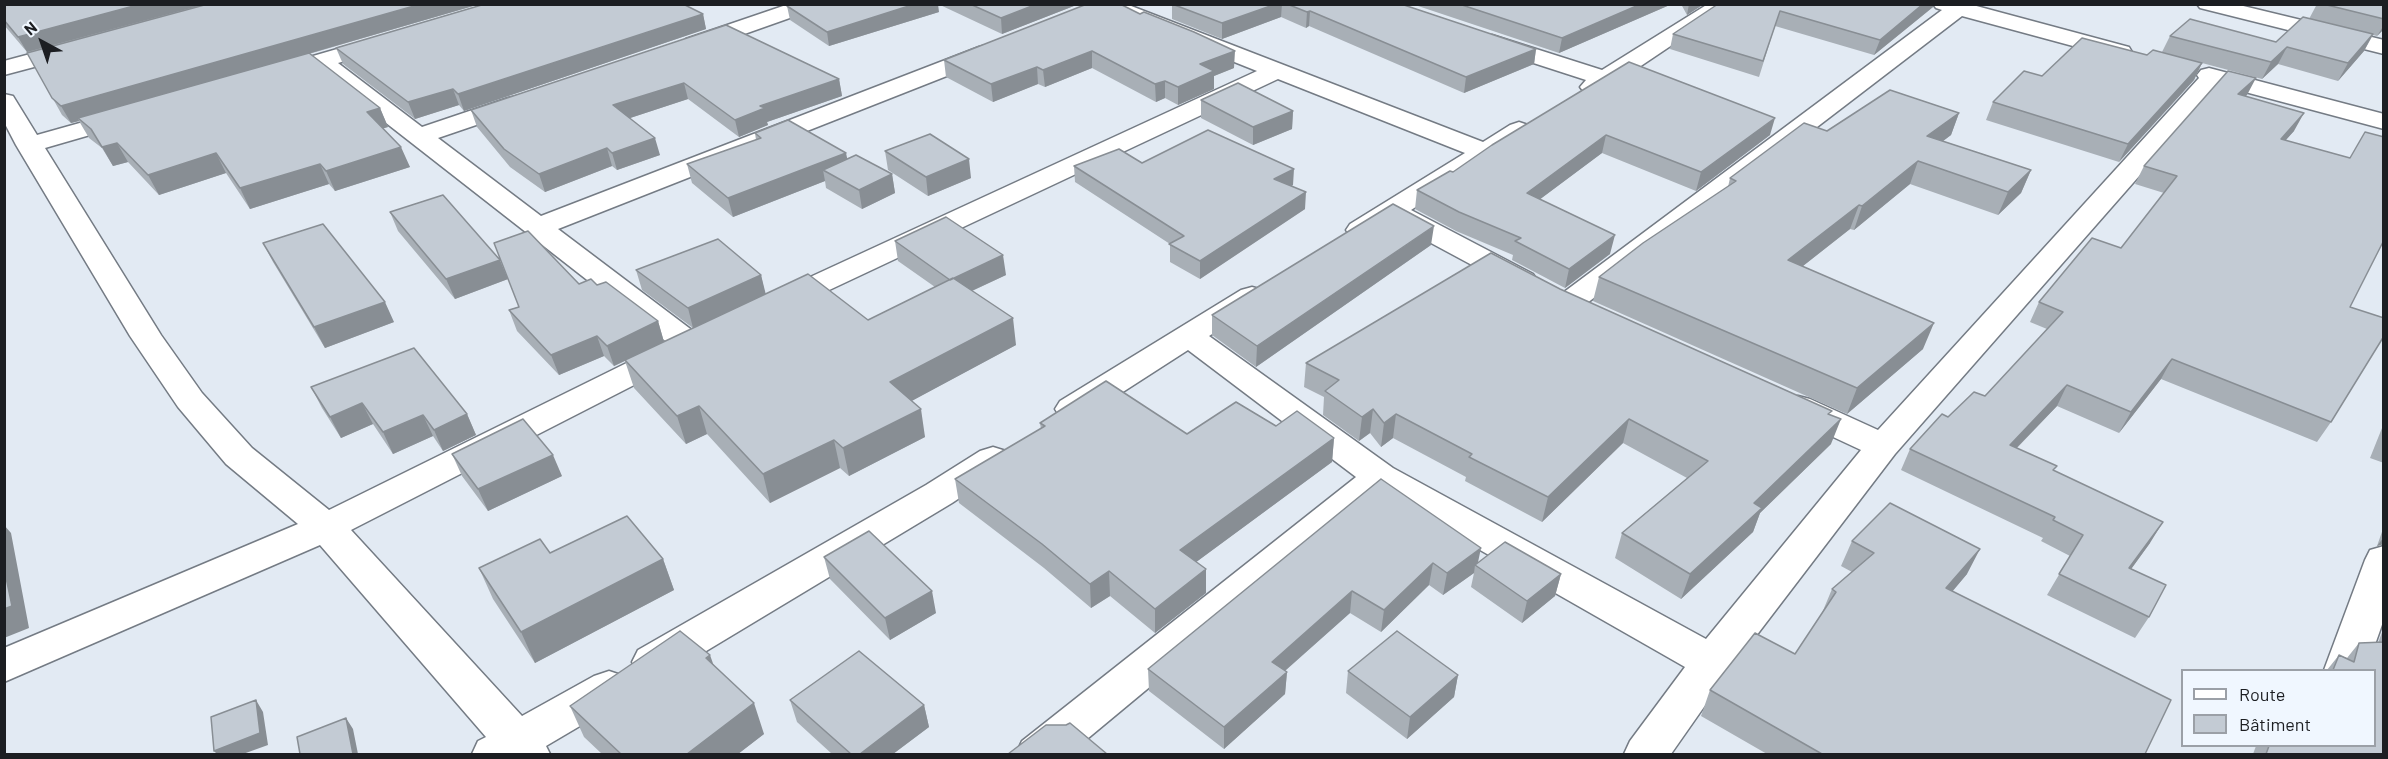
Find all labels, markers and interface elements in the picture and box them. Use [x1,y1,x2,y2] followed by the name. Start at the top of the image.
[12,12,72,72] north arrow
[20,17,40,39] text: N
[2181,669,2376,747] legend
[2239,683,2285,705] text: Route
[2239,713,2311,735] text: Bâtiment

